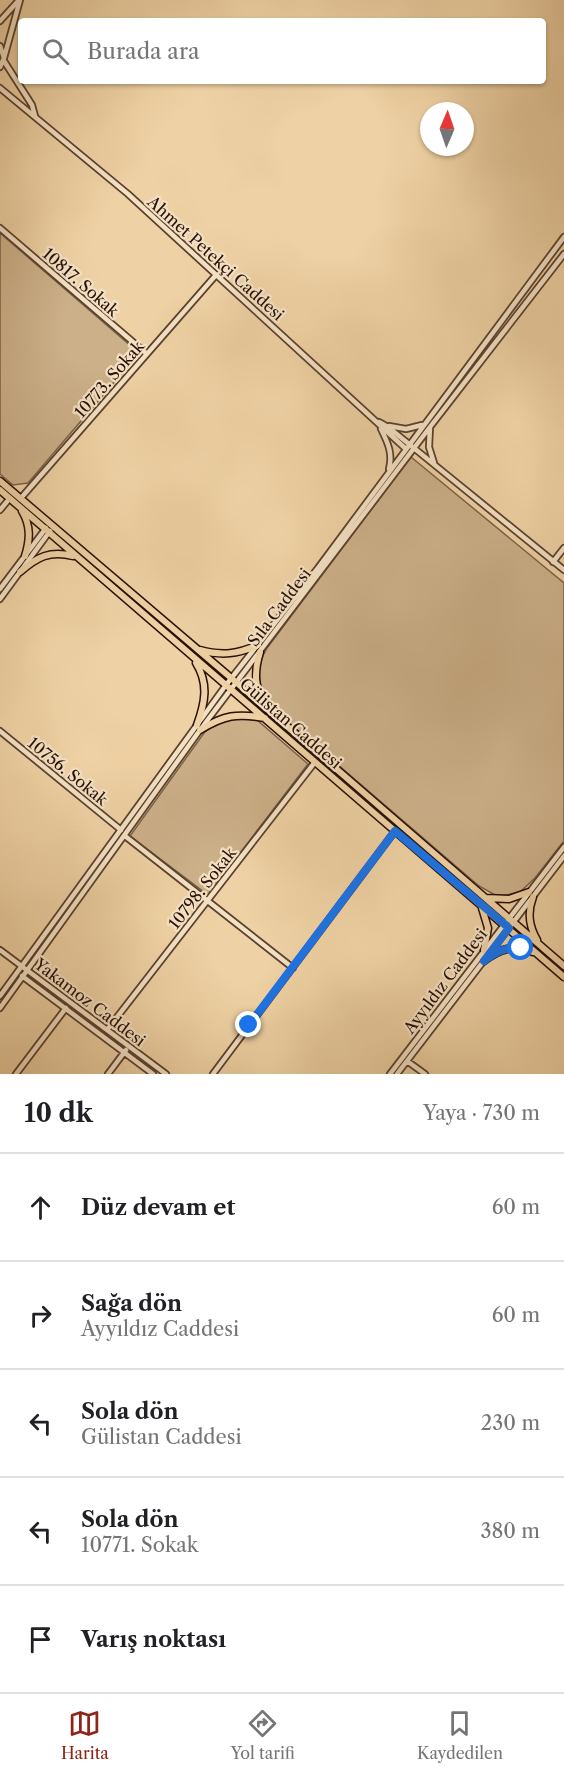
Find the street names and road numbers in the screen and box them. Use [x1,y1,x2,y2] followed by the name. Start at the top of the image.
[143,191,288,325] street label: Ahmet Petekçi Caddesi
[39,243,124,321] street label: 10817. Sokak
[70,336,148,422] street label: 10773. Sokak
[243,564,315,650] street label: Sıla Caddesi
[236,673,346,773] street label: Gülistan Caddesi
[24,733,113,810] street label: 10756. Sokak
[164,843,241,933] street label: 10798. Sokak
[398,924,491,1038] street label: Ayyıldız Caddesi
[30,953,150,1050] street label: Yakamoz Caddesi

